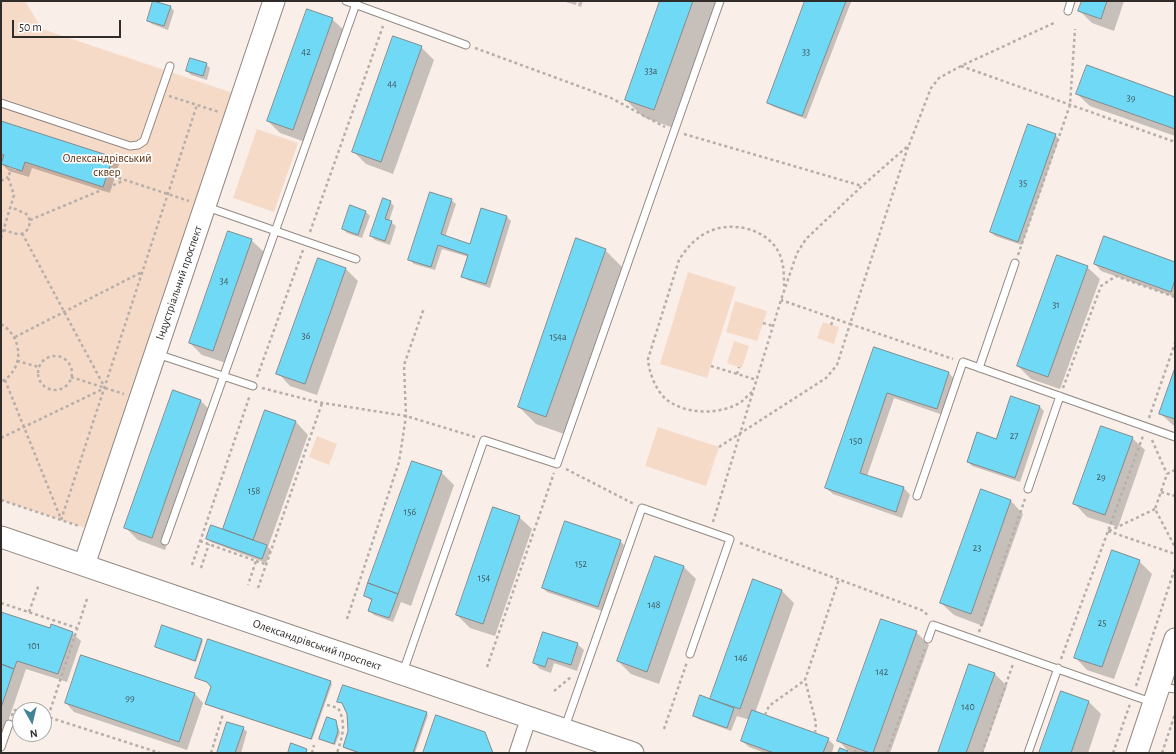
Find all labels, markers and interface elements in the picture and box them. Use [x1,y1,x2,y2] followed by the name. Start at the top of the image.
[14,12,123,38] scale bar
[19,21,42,33] text: 50 m
[301,46,311,58] house number: 42
[802,46,810,58] house number: 33
[645,65,657,77] house number: 33а
[387,78,397,90] house number: 44
[1127,92,1135,104] house number: 39
[62,151,152,179] park label: Олександрівський сквер
[1019,177,1027,189] house number: 35
[153,224,205,342] street label: Індустріальний проспект
[220,275,228,287] house number: 34
[1052,299,1060,311] house number: 31
[302,330,310,342] house number: 36
[550,331,566,343] house number: 154а
[1010,430,1018,442] house number: 27
[850,435,862,447] house number: 150
[1096,471,1106,483] house number: 29
[248,485,260,497] house number: 158
[404,506,416,518] house number: 156
[973,542,981,554] house number: 23
[575,558,587,570] house number: 152
[478,572,490,584] house number: 154
[648,599,660,611] house number: 148
[251,616,383,674] street label: Олександрівський проспект
[1098,617,1106,629] house number: 25
[28,640,40,652] house number: 101
[735,652,747,664] house number: 146
[876,666,888,678] house number: 142
[125,692,135,704] house number: 99
[961,701,975,713] house number: 140
[12,702,52,742] north arrow
[29,727,38,739] text: N

